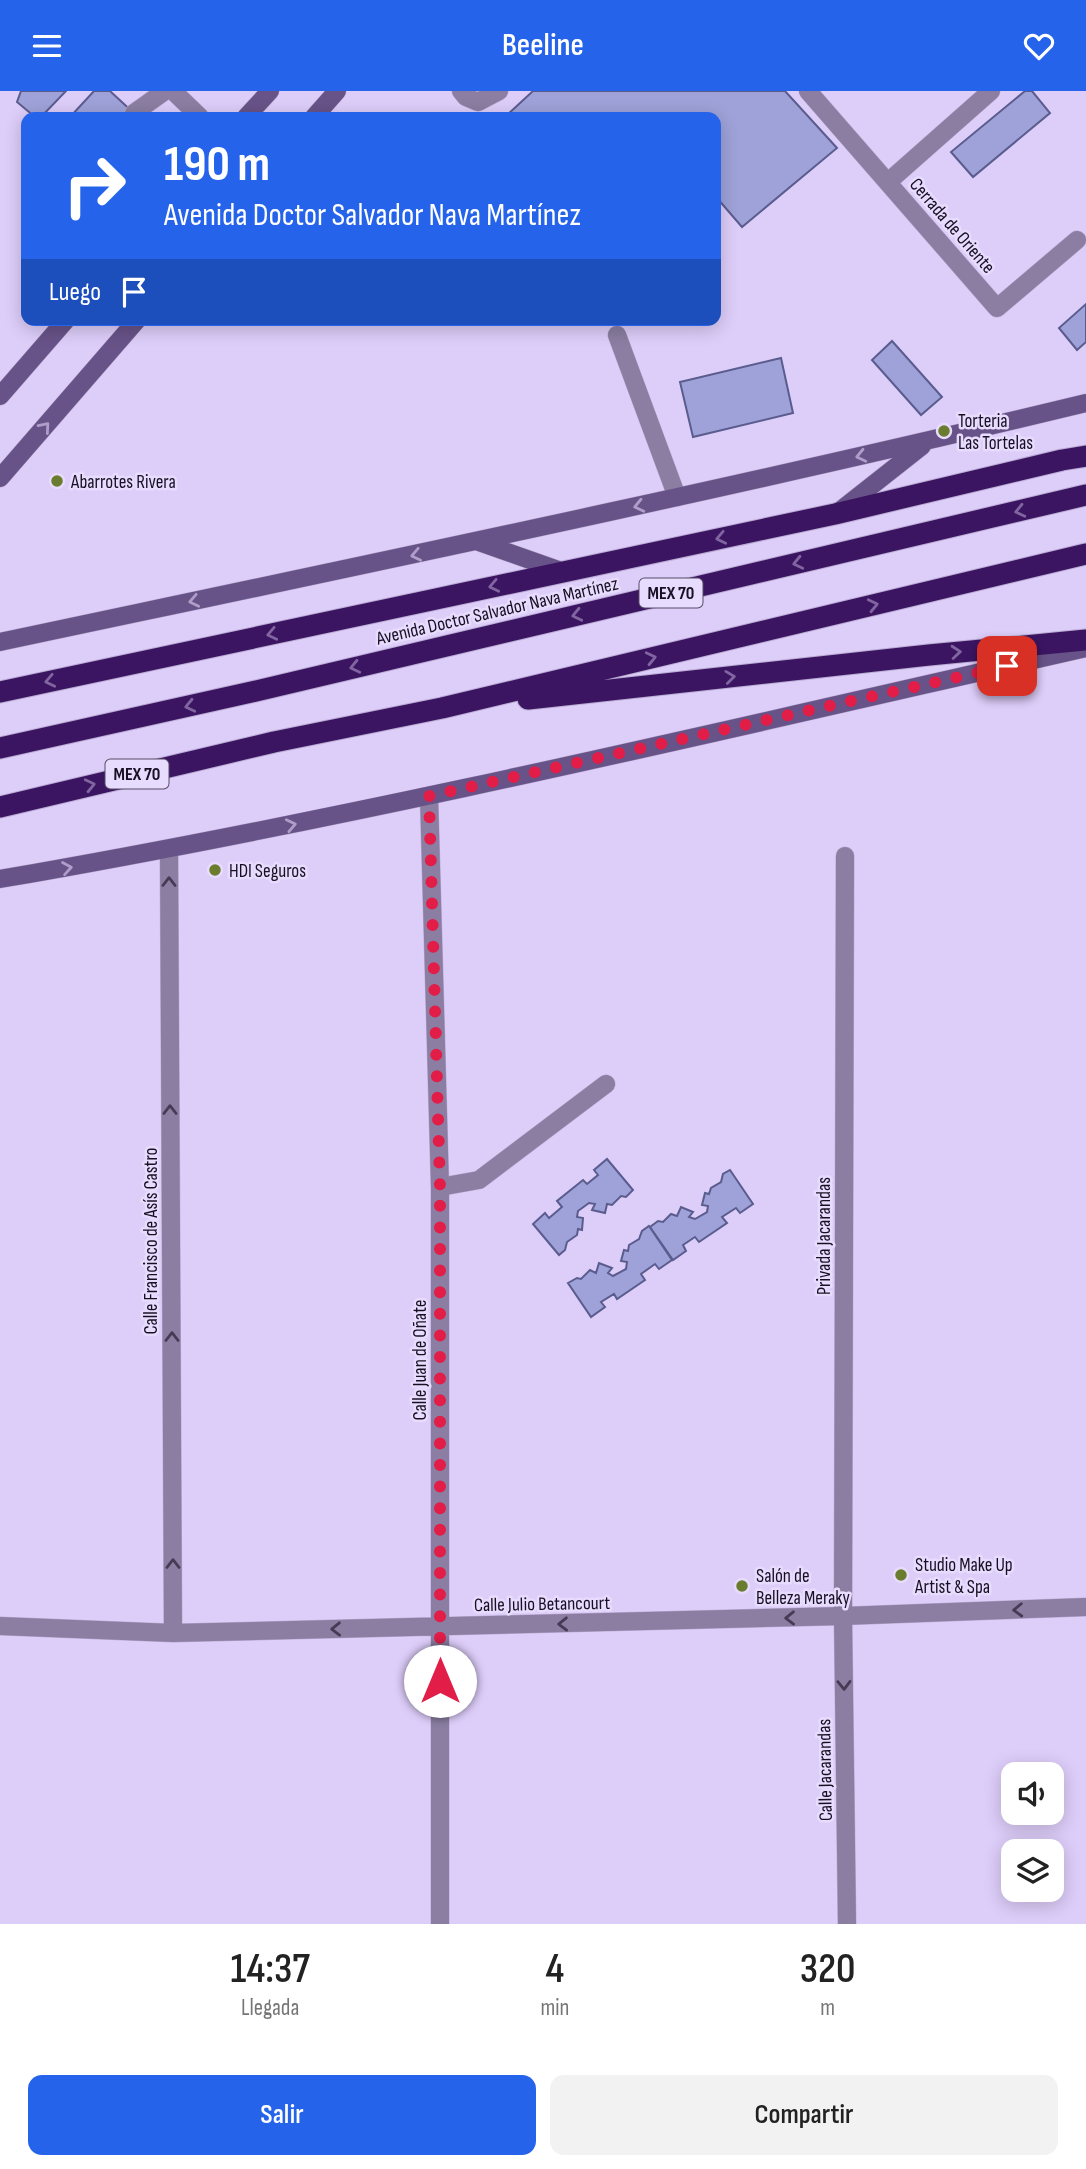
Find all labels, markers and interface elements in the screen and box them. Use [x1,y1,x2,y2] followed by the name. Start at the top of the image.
[502,26,584,65] text: Beeline
[28,27,66,65] icon: menu
[1020,27,1058,65] icon: heart
[164,136,270,195] text: 190 m
[49,140,140,231] icon: right
[904,174,1000,278] street label: Cerrada de Oriente
[164,196,581,235] text: Avenida Doctor Salvador Nava Martínez
[115,273,153,311] icon: arrive
[49,277,101,308] text: Luego
[958,410,1033,455] place label: Torteria Las Tortelas
[37,422,49,435] one-way arrow
[936,423,952,439] marker: Torteria Las Tortelas
[855,448,867,463] one-way arrow
[70,471,176,494] place label: Abarrotes Rivera
[49,473,65,489] marker: Abarrotes Rivera
[633,498,645,512] one-way arrow
[1014,503,1026,517] one-way arrow
[715,530,727,545] one-way arrow
[410,546,422,561] one-way arrow
[792,555,804,569] one-way arrow
[373,572,621,651] street label: Avenida Doctor Salvador Nava Martínez
[488,577,500,592] one-way arrow
[640,579,702,607] road number: MEX 70
[188,592,200,607] one-way arrow
[866,599,878,613] one-way arrow
[571,607,583,621] one-way arrow
[266,625,278,640] one-way arrow
[977,636,1037,696] pin
[950,645,961,660] one-way arrow
[988,647,1026,685] icon: arrive
[645,652,657,666] one-way arrow
[349,659,361,673] one-way arrow
[724,670,735,685] one-way arrow
[44,673,56,688] one-way arrow
[184,697,196,712] one-way arrow
[106,759,168,789] road number: MEX 70
[84,779,96,793] one-way arrow
[285,818,297,833] one-way arrow
[229,860,306,883] place label: HDI Seguros
[61,861,73,876] one-way arrow
[207,862,223,878] marker: HDI Seguros
[161,876,177,887] one-way arrow
[162,1104,178,1114] one-way arrow
[140,1148,163,1334] street label: Calle Francisco de Asís Castro
[813,1177,836,1295] street label: Privada Jacarandas
[409,1300,432,1420] street label: Calle Juan de Oñate
[164,1331,179,1342] one-way arrow
[914,1554,1013,1599] place label: Studio Make Up Artist & Spa
[165,1559,181,1569] one-way arrow
[756,1565,851,1610] place label: Salón de Belleza Meraky
[893,1567,909,1583] marker: Studio Make Up Artist & Spa
[734,1578,750,1594] marker: Salón de Belleza Meraky
[474,1592,610,1617] street label: Calle Julio Betancourt
[1012,1602,1023,1618] one-way arrow
[785,1610,796,1625] one-way arrow
[557,1616,568,1631] one-way arrow
[330,1621,340,1637] one-way arrow
[403,1644,477,1718] position arrow
[836,1680,852,1690] one-way arrow
[813,1718,838,1821] street label: Calle Jacarandas
[1001,1762,1064,1902] map controls
[1001,1762,1064,1825] button: sound
[1001,1839,1064,1902] button: layers
[230,1944,310,1995] text: 14:37
[545,1944,564,1995] text: 4
[800,1944,856,1995] text: 320
[241,1994,299,2022] text: Llegada
[540,1994,569,2022] text: min
[820,1994,835,2022] text: m
[28,2075,536,2155] button: Salir
[550,2075,1058,2155] button: Compartir

